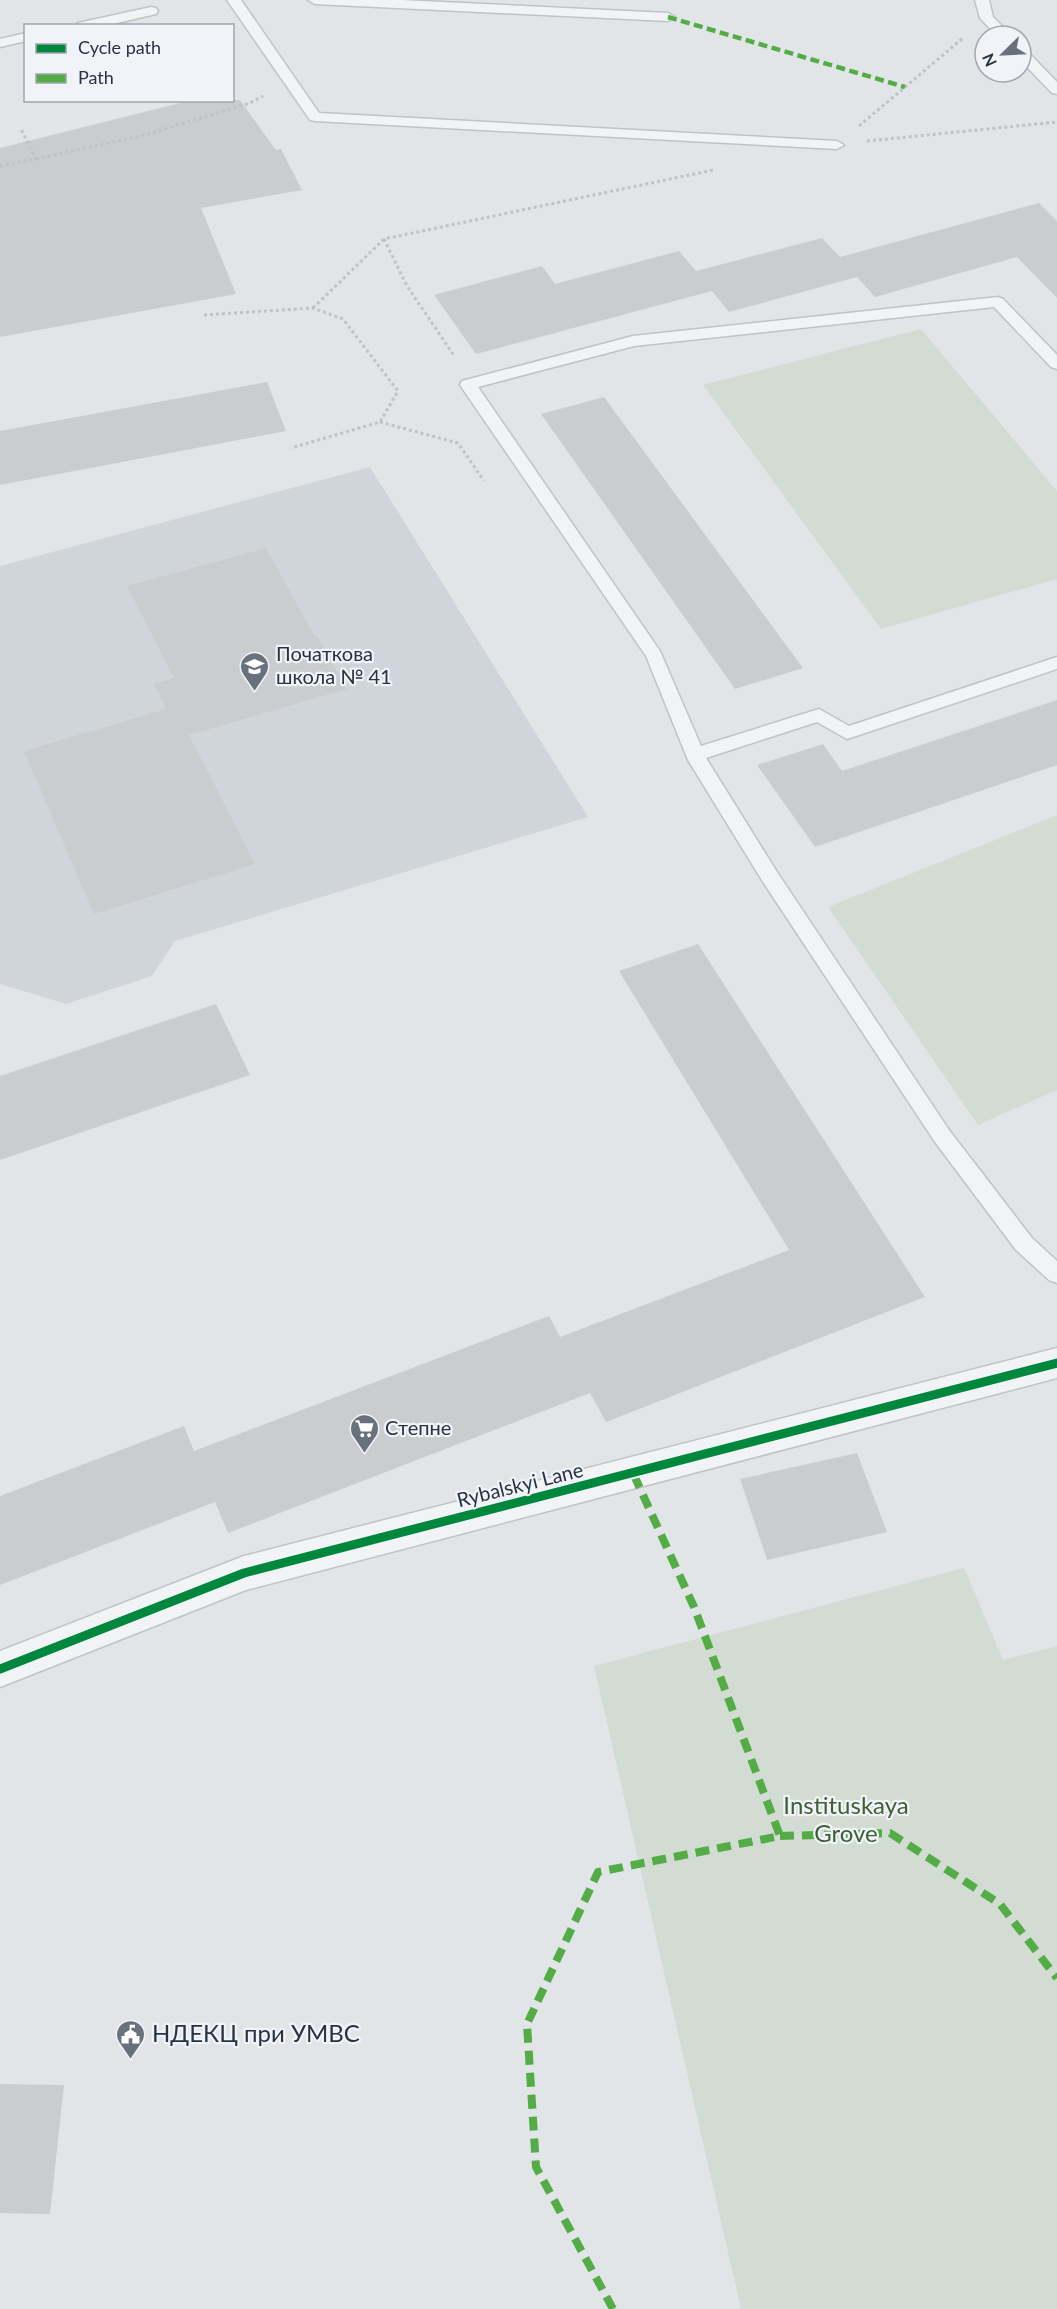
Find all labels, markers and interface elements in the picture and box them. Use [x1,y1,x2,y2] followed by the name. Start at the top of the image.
[24,24,234,102] legend
[973,24,1033,84] north arrow
[78,36,161,58] text: Cycle path
[978,51,1000,70] text: N
[78,66,114,88] text: Path
[276,641,392,688] place label: Початкова школа № 41
[239,650,271,692] school or university icon: Початкова школа № 41
[348,1412,380,1454] supermarket icon: Степне
[385,1415,451,1439] place label: Степне
[454,1457,585,1511] street label: Rybalskyi Lane
[783,1790,909,1847] park label: Іnstituskaya Grove
[115,2018,147,2060] public building icon: НДЕКЦ при УМВС
[152,2018,360,2047] place label: НДЕКЦ при УМВС

